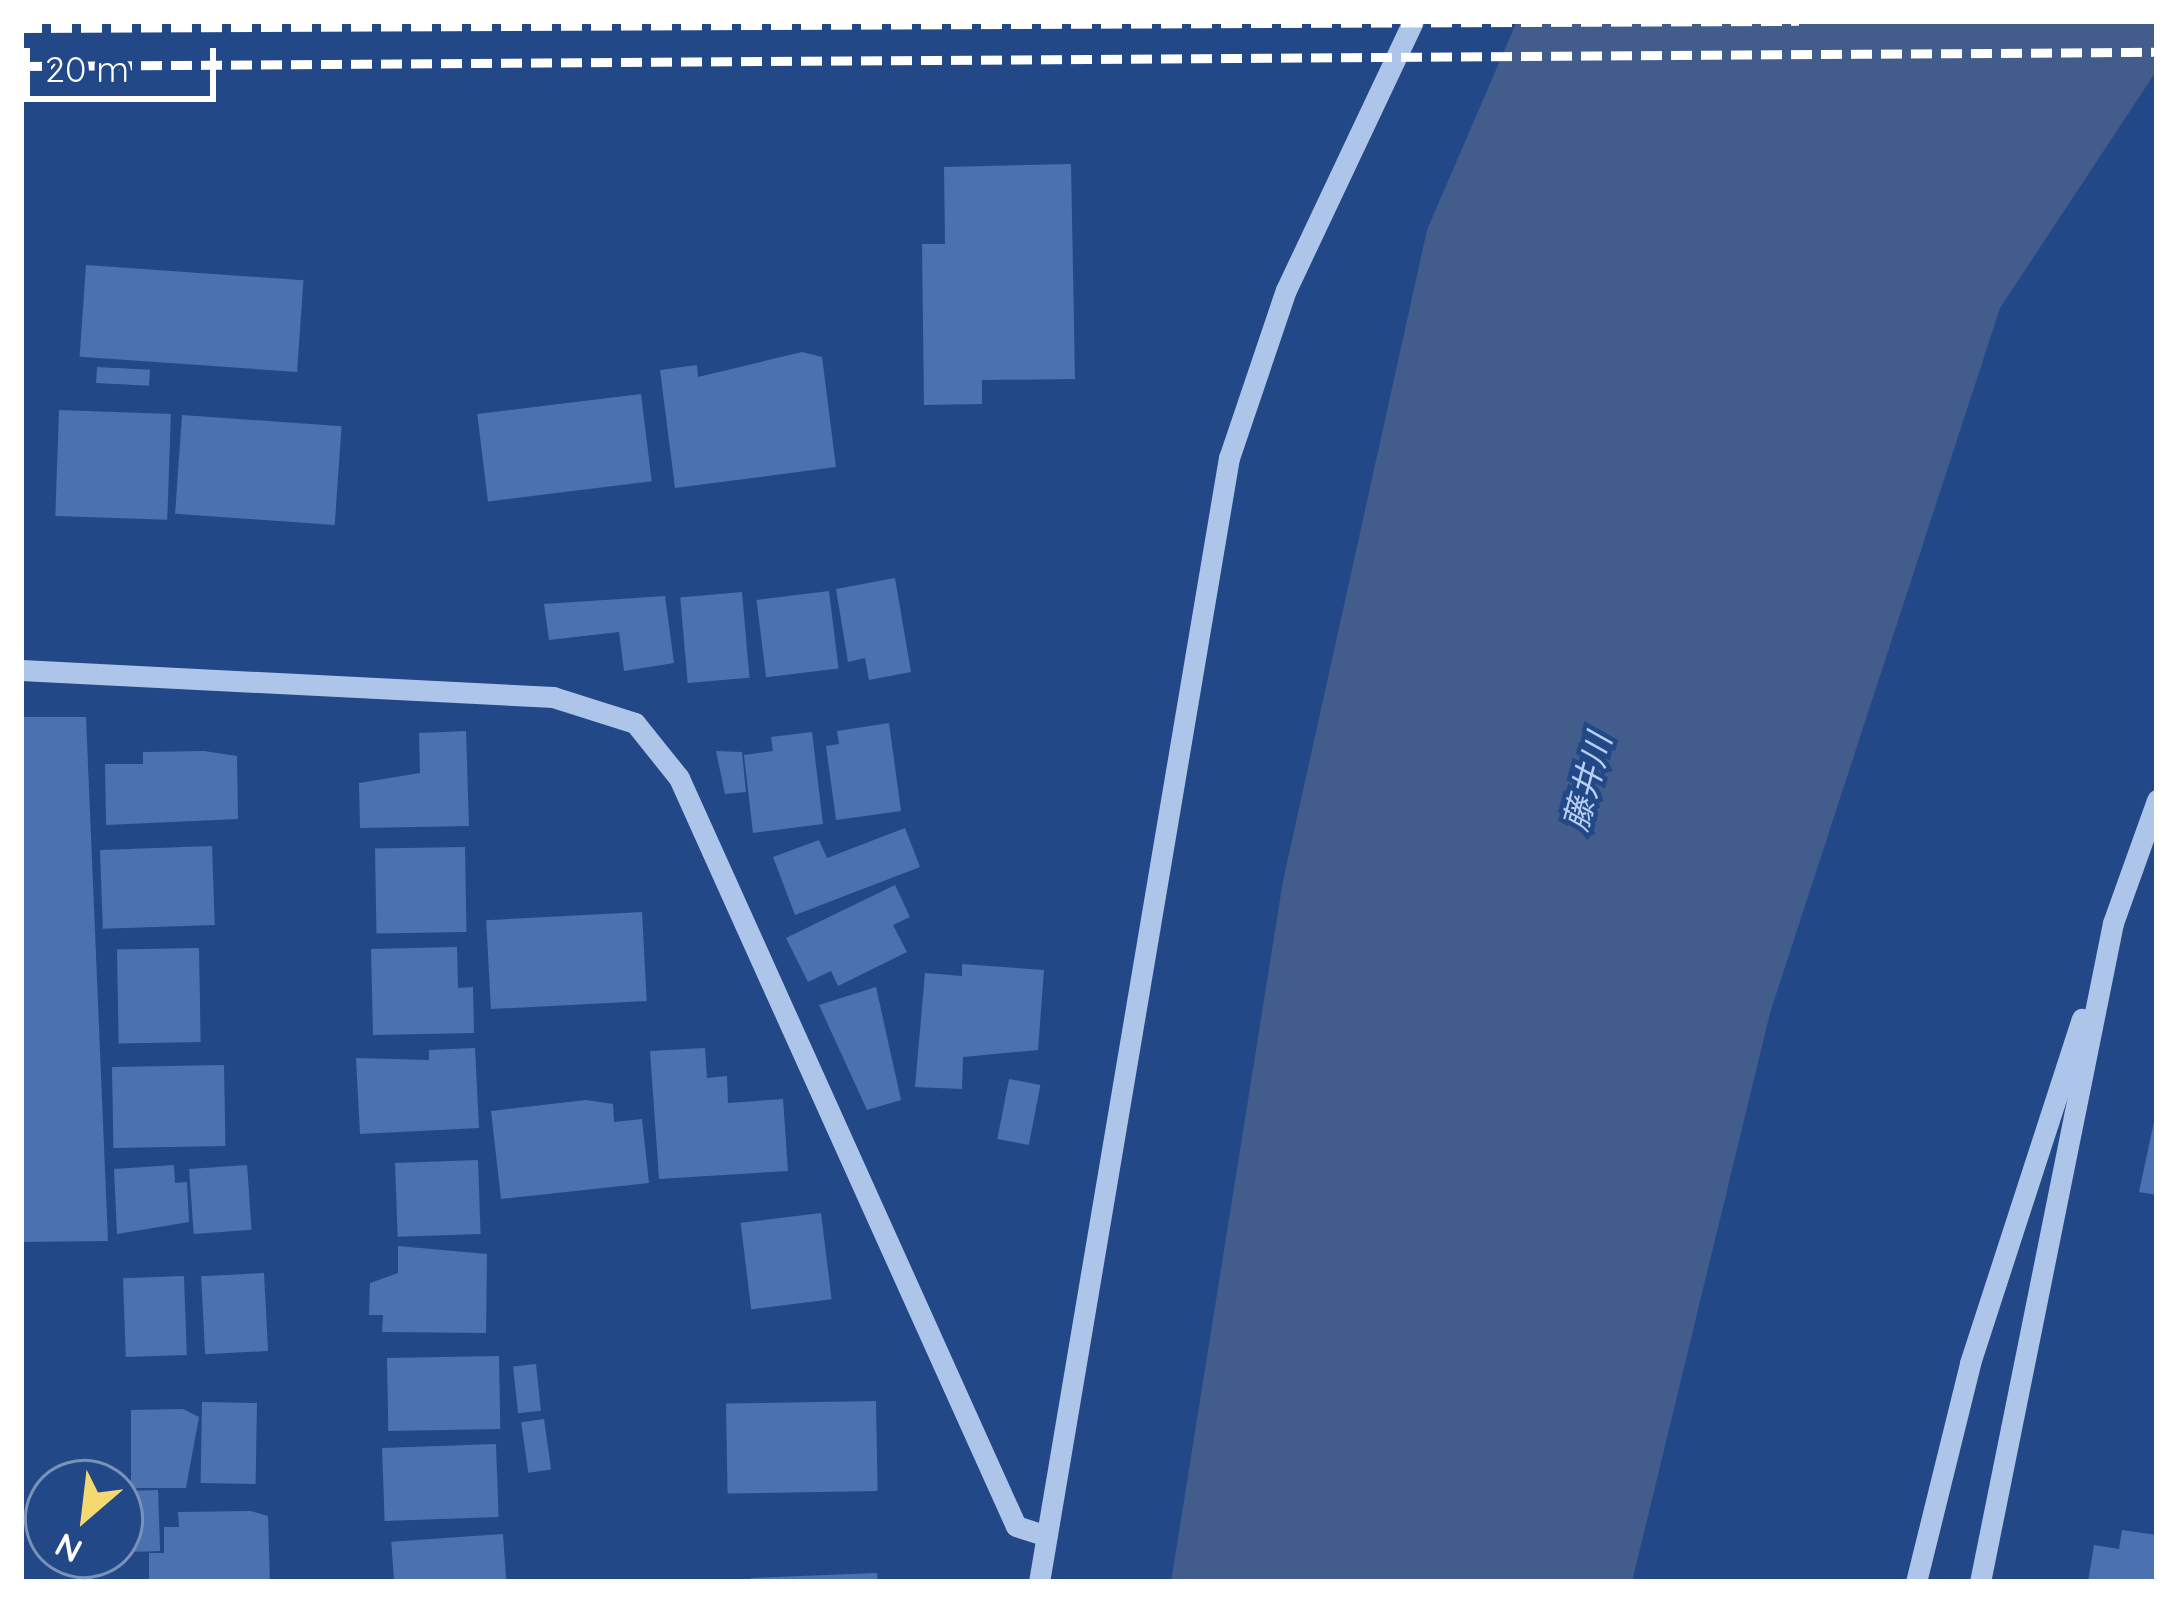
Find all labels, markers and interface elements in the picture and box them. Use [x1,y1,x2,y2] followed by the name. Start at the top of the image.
[30,24,222,98] scale bar
[45,46,129,91] text: 20 m
[1555,729,1619,835] water label: 藤井川
[24,1459,144,1579] north arrow
[48,1525,89,1572] text: N

